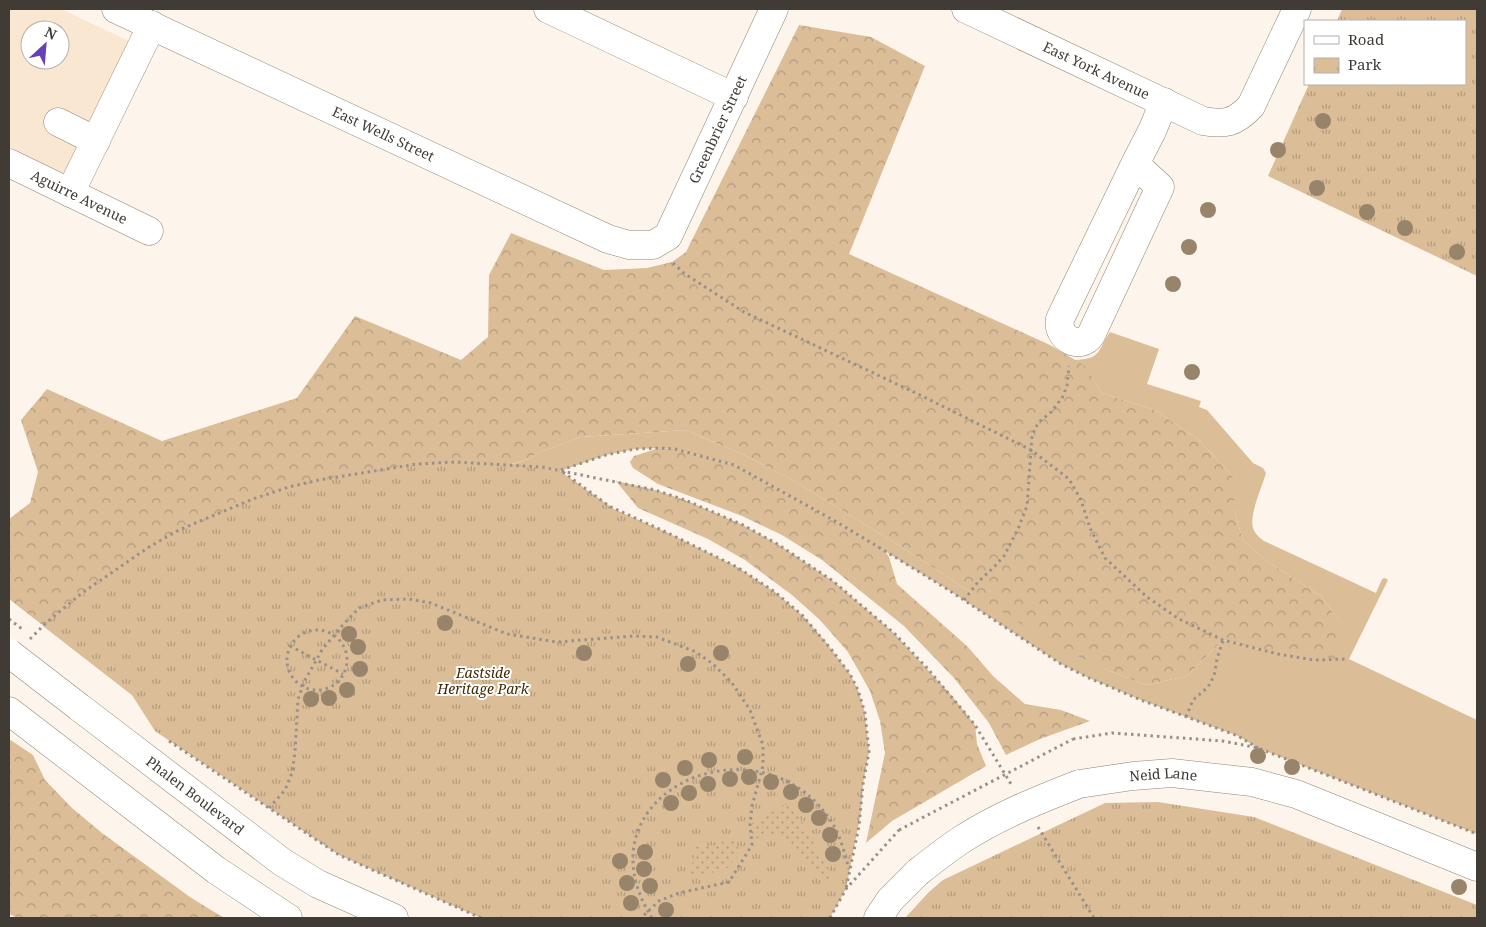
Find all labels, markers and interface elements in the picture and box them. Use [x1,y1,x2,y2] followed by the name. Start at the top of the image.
[20,20,70,70] north arrow
[1304,20,1466,85] legend
[42,22,60,44] text: N
[1348,29,1384,49] text: Road
[1040,37,1153,103] street label: East York Avenue
[1348,54,1382,74] text: Park
[684,72,751,186] street label: Greenbrier Street
[329,101,438,166] street label: East Wells Street
[28,165,131,228] street label: Aguirre Avenue
[436,663,530,698] park label: Eastside Heritage Park
[142,752,249,839] street label: Phalen Boulevard
[1129,763,1198,785] street label: Neid Lane

